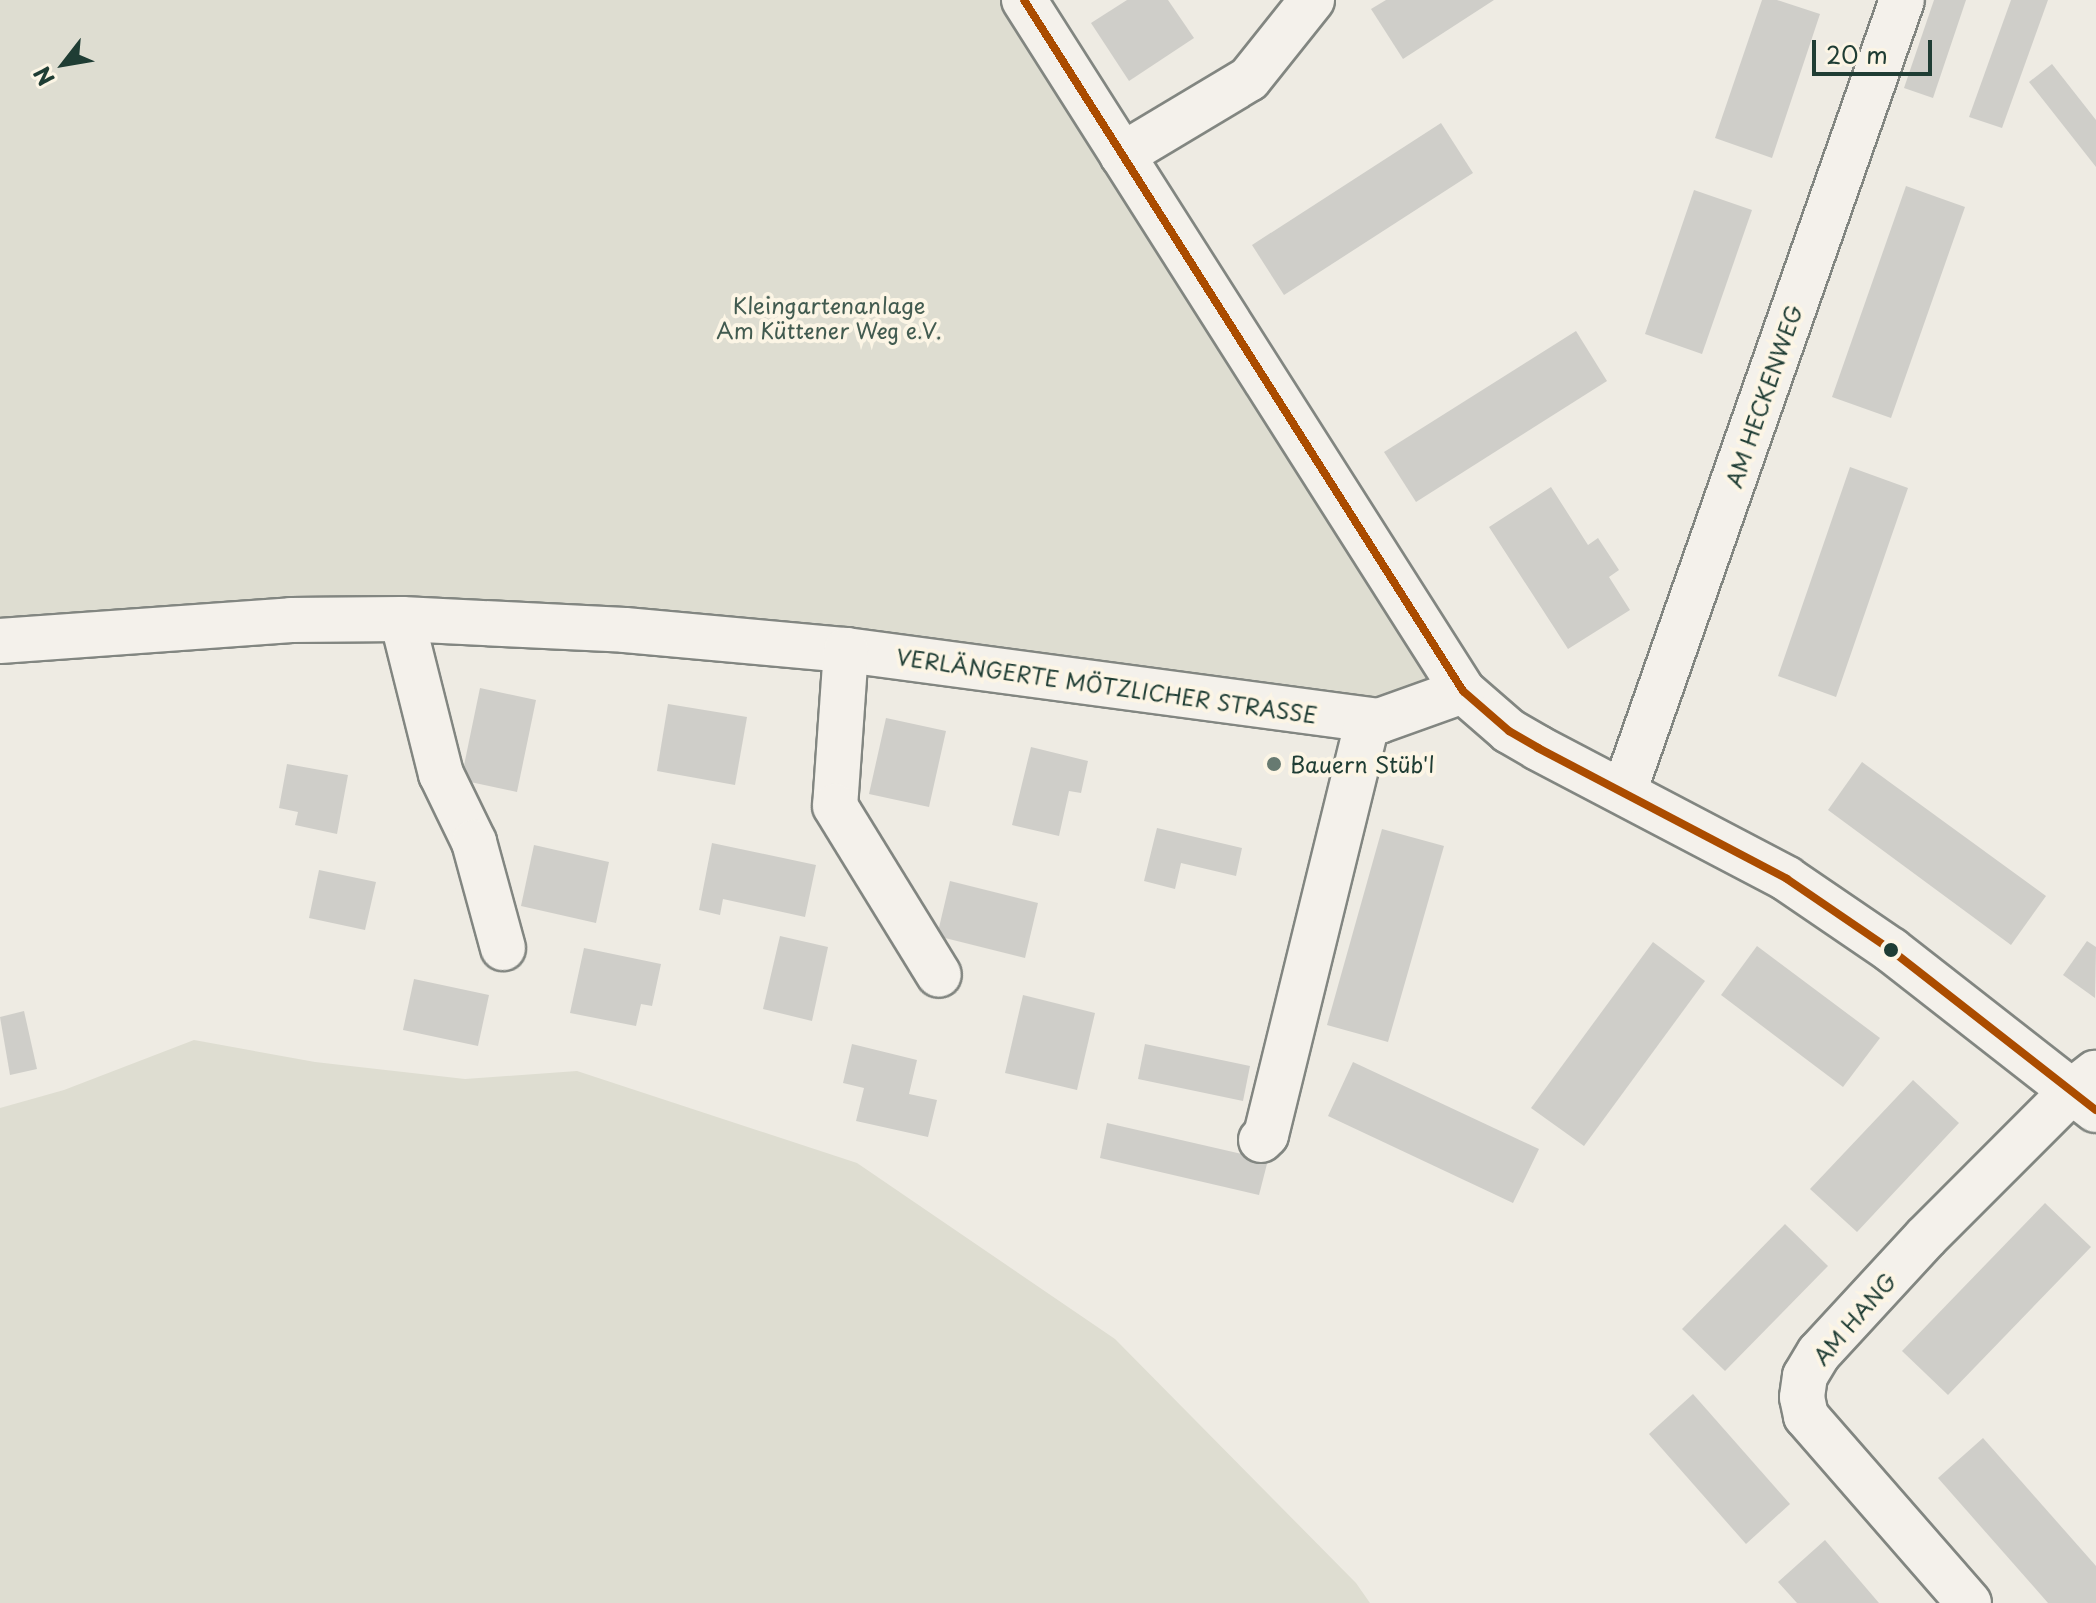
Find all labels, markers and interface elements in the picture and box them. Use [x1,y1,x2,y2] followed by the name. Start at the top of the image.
[24,24,104,104] north arrow
[1816,24,1936,74] scale bar
[1826,36,1888,72] text: 20 m
[24,61,62,93] text: N
[714,291,944,342] park label: Kleingartenanlage Am Küttener Weg e.V.
[1719,301,1807,491] street label: AM HECKENWEG
[894,642,1320,728] street label: VERLÄNGERTE MÖTZLICHER STRASSE
[1290,751,1435,777] place label: Bauern Stüb'l
[1265,755,1283,773] marker: Bauern Stüb'l
[1883,942,1899,958] unlabelled marker
[1806,1266,1902,1370] street label: AM HANG

